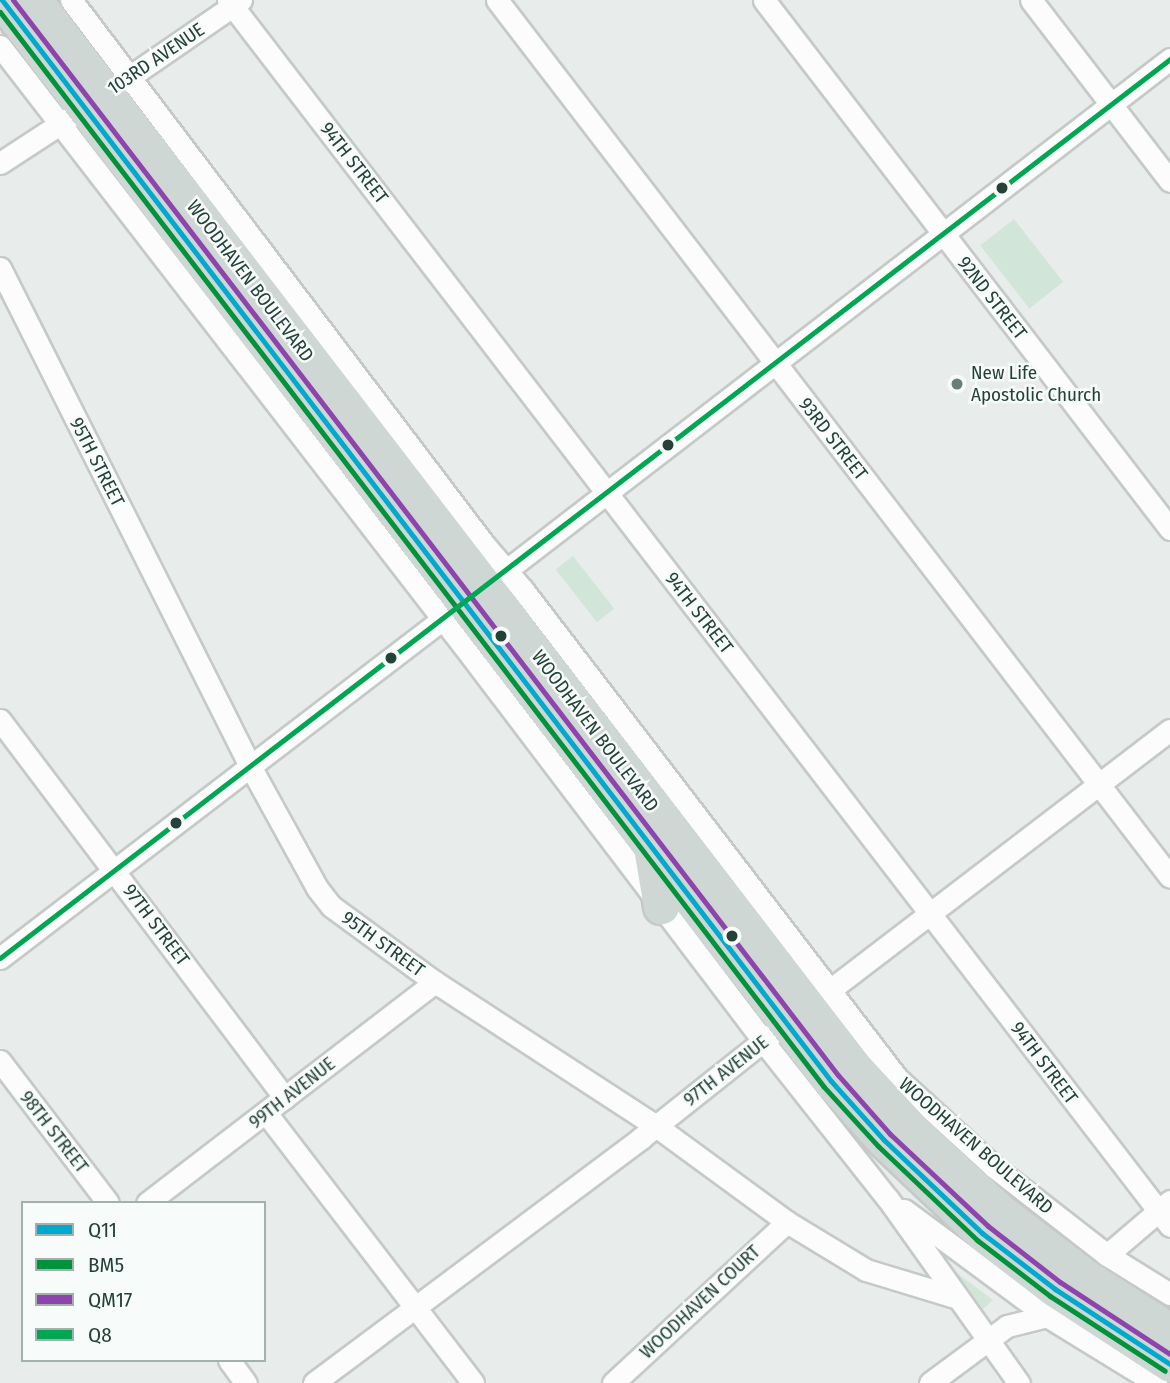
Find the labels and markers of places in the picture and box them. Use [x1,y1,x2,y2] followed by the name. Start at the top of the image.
[995,181,1009,195] unlabelled marker
[971,362,1101,406] place label: New Life Apostolic Church
[949,376,965,392] marker: New Life Apostolic Church
[661,438,675,452] unlabelled marker
[494,629,508,643] unlabelled marker
[384,651,398,665] unlabelled marker
[169,816,183,830] unlabelled marker
[725,929,739,943] unlabelled marker

